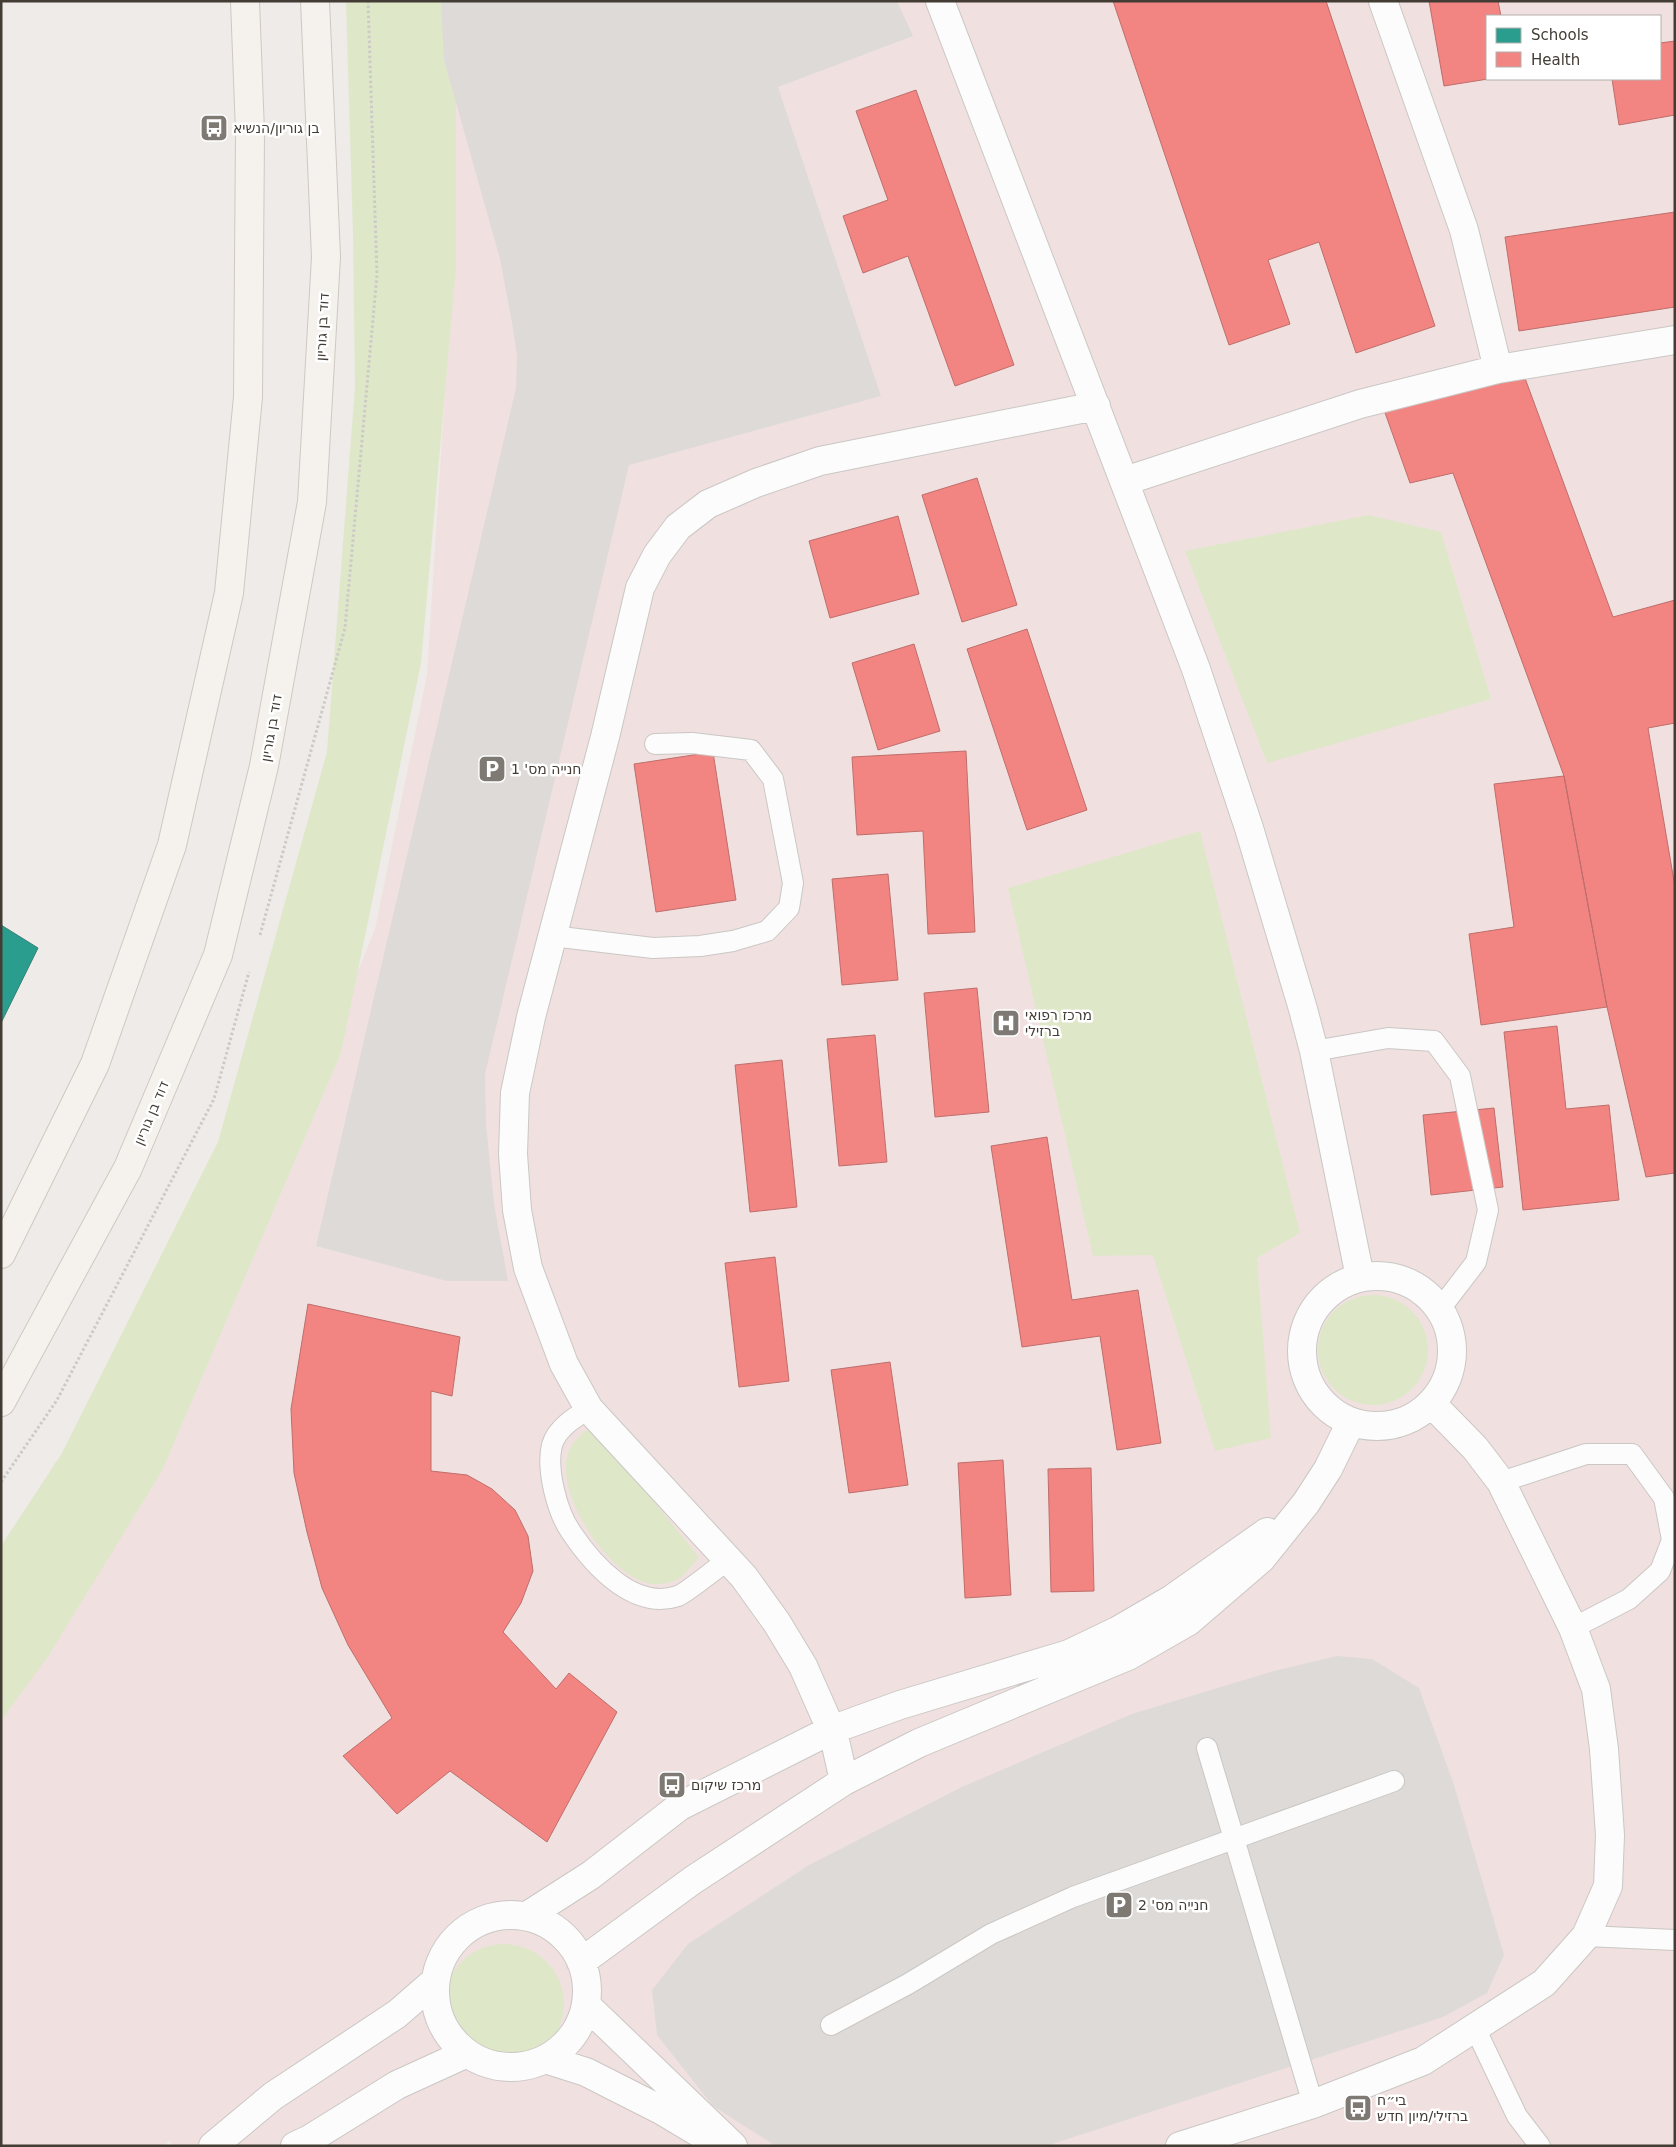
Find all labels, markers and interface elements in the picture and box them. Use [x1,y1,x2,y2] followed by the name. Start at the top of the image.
[1486,15,1661,80] legend
[1531,26,1589,44] text: Schools
[1531,51,1580,69] text: Health
[199,113,229,143] bus stop icon: בן גוריון/הנשיא
[233,120,319,136] place label: בן גוריון/הנשיא
[312,292,332,361] street label: דוד בן גוריון
[257,693,285,763] street label: דוד בן גוריון
[477,754,507,784] parking icon: חנייה מס' 1
[511,761,581,777] place label: חנייה מס' 1
[1025,1007,1092,1039] place label: מרכז רפואי ברזילי
[991,1008,1021,1038] hospital icon: מרכז רפואי ברזילי
[130,1078,172,1147] street label: דוד בן גוריון
[657,1770,687,1800] bus stop icon: מרכז שיקום
[691,1777,761,1793] place label: מרכז שיקום
[1104,1890,1134,1920] parking icon: חנייה מס' 2
[1138,1897,1208,1913] place label: חנייה מס' 2
[1377,2092,1468,2124] place label: בי״ח ברזילי/מיון חדש
[1343,2093,1373,2123] bus stop icon: בי״ח ברזילי/מיון חדש

